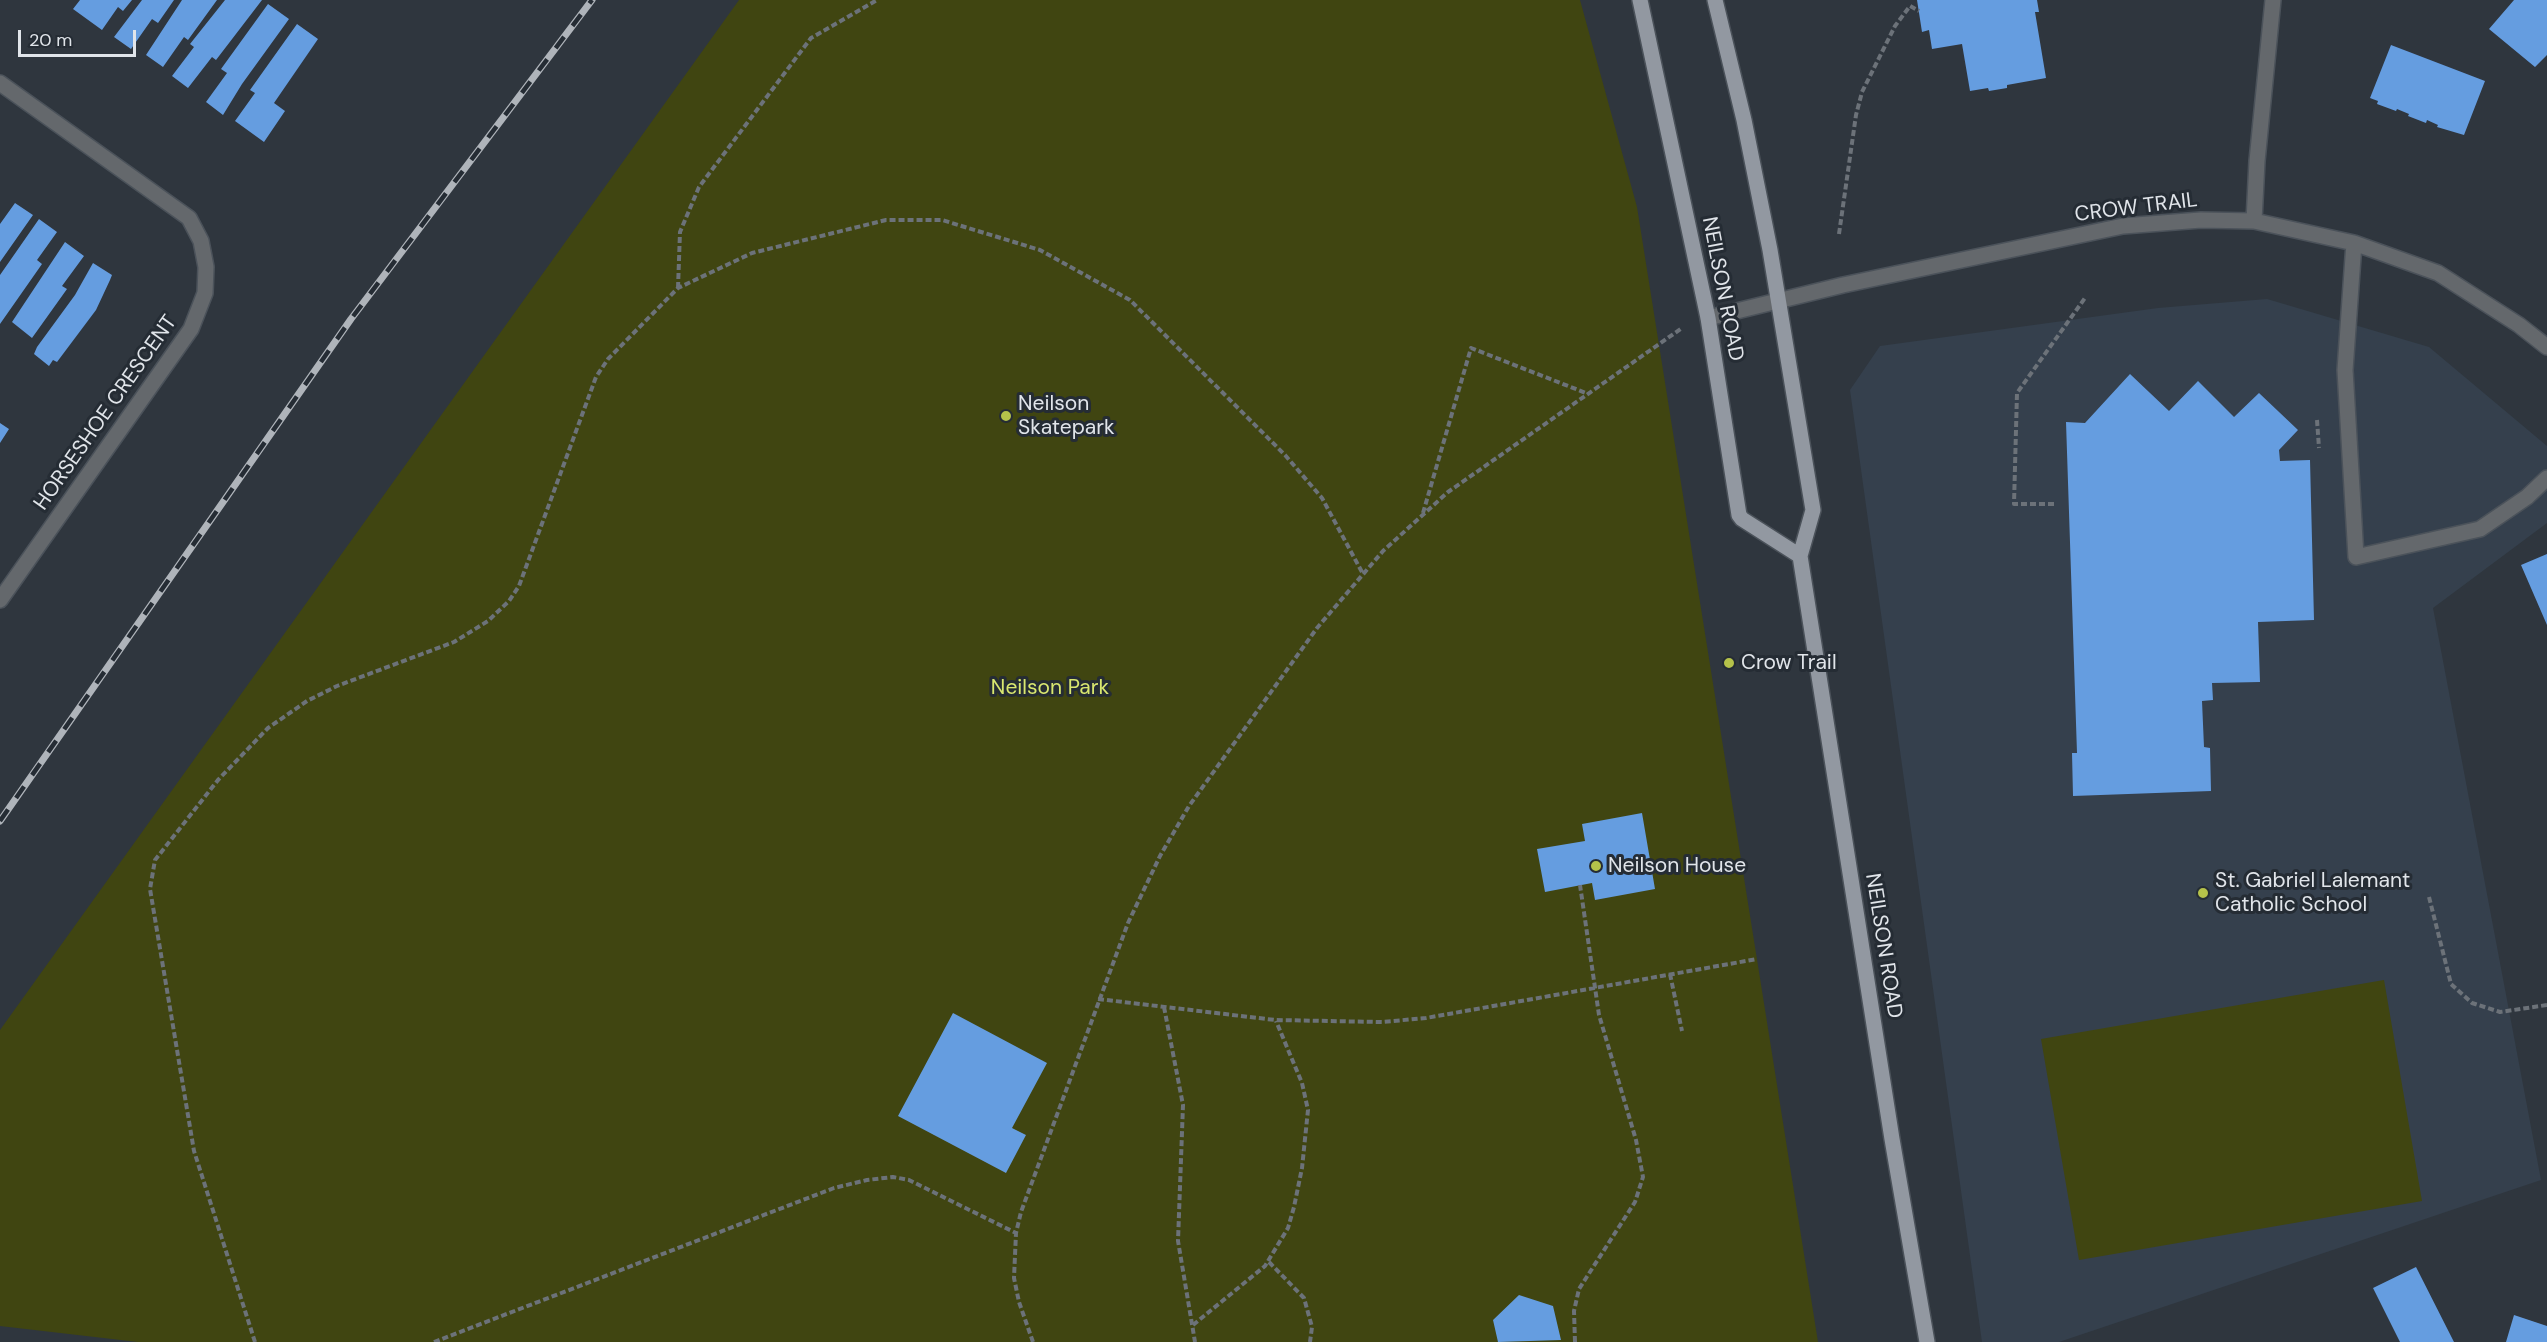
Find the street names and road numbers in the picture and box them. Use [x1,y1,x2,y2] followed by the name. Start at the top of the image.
[2073,188,2199,228] street label: CROW TRAIL
[1696,215,1748,363] street label: NEILSON ROAD
[29,311,183,515] street label: HORSESHOE CRESCENT
[1859,872,1907,1020] street label: NEILSON ROAD

